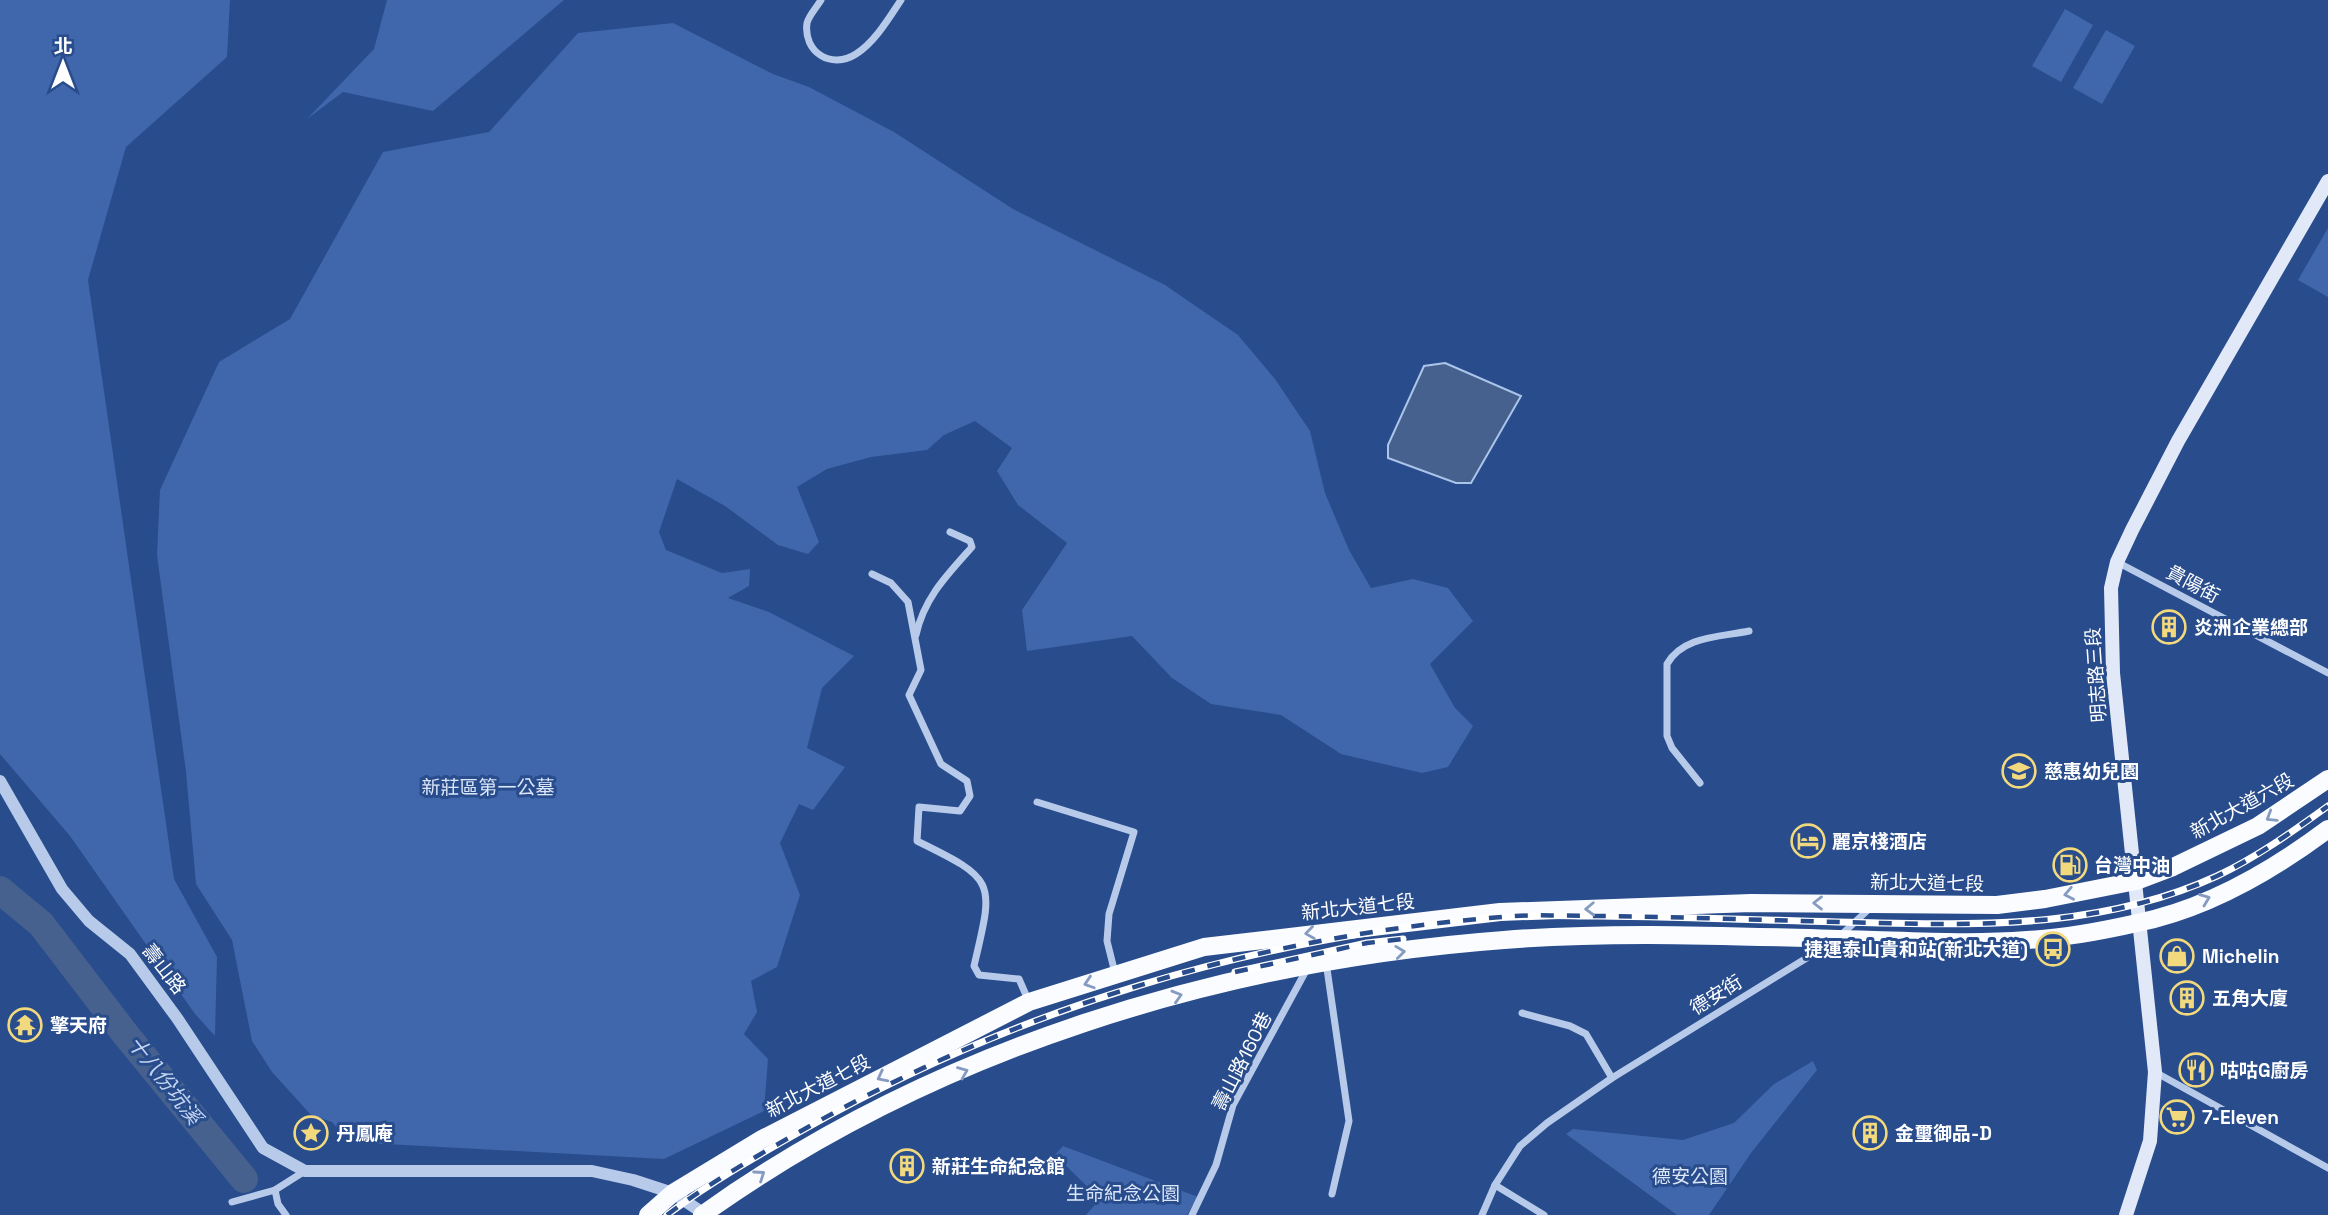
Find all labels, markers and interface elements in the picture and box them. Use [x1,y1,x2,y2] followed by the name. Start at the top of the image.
[28,28,98,98] north arrow
[53,34,73,59] text: 北
[2162,560,2224,608] street label: 貴陽街
[2150,608,2188,646] building icon: 炎洲企業總部
[2194,615,2308,640] place label: 炎洲企業總部
[2080,627,2112,723] street label: 明志路三段
[2000,752,2038,790] school or university icon: 慈惠幼兒園
[2044,759,2139,784] place label: 慈惠幼兒園
[2186,767,2298,845] street label: 新北大道六段
[421,775,555,800] park label: 新莊區第一公墓
[2266,809,2279,822] one-way arrow
[1789,822,1827,860] hotel icon: 麗京棧酒店
[1832,829,1927,854] place label: 麗京棧酒店
[2051,846,2089,884] fuel station icon: 台灣中油
[2094,853,2170,878] place label: 台灣中油
[1870,870,1984,896] street label: 新北大道七段
[2063,886,2075,901] one-way arrow
[1300,889,1416,925] street label: 新北大道七段
[2199,894,2211,908] one-way arrow
[1812,895,1822,911] one-way arrow
[1585,901,1596,916] one-way arrow
[1304,926,1316,941] one-way arrow
[2034,930,2072,968] bus stop icon: 捷運泰山貴和站(新北大道)
[1804,937,2028,962] place label: 捷運泰山貴和站(新北大道)
[2158,937,2196,975] shop icon: Michelin
[137,939,191,999] street label: 壽山路
[2202,944,2279,969] place label: Michelin
[1394,945,1405,960] one-way arrow
[1685,969,1747,1021] street label: 德安街
[1083,975,1096,989] one-way arrow
[2168,979,2206,1017] building icon: 五角大廈
[2212,986,2288,1011] place label: 五角大廈
[1170,989,1182,1004] one-way arrow
[6,1006,44,1044] temple icon: 擎天府
[1206,1007,1278,1115] street label: 壽山路160巷
[50,1013,107,1038] place label: 擎天府
[122,1030,210,1132] water label: 十八份坑溪
[762,1049,874,1123] street label: 新北大道七段
[2177,1051,2215,1089] restaurant icon: 咕咕G廚房
[2220,1058,2309,1083] place label: 咕咕G廚房
[955,1066,968,1080] one-way arrow
[877,1068,890,1082] one-way arrow
[2158,1098,2196,1136] supermarket icon: 7-Eleven
[2202,1105,2279,1130] place label: 7-Eleven
[292,1114,330,1152] place icon: 丹鳳庵
[1851,1114,1889,1152] building icon: 金璽御品-D
[336,1121,393,1146] place label: 丹鳳庵
[1895,1121,1992,1146] place label: 金璽御品-D
[888,1147,926,1185] building icon: 新莊生命紀念館
[932,1154,1065,1179] place label: 新莊生命紀念館
[1652,1164,1728,1189] park label: 德安公園
[752,1171,765,1183] one-way arrow
[1066,1181,1180,1206] park label: 生命紀念公園

